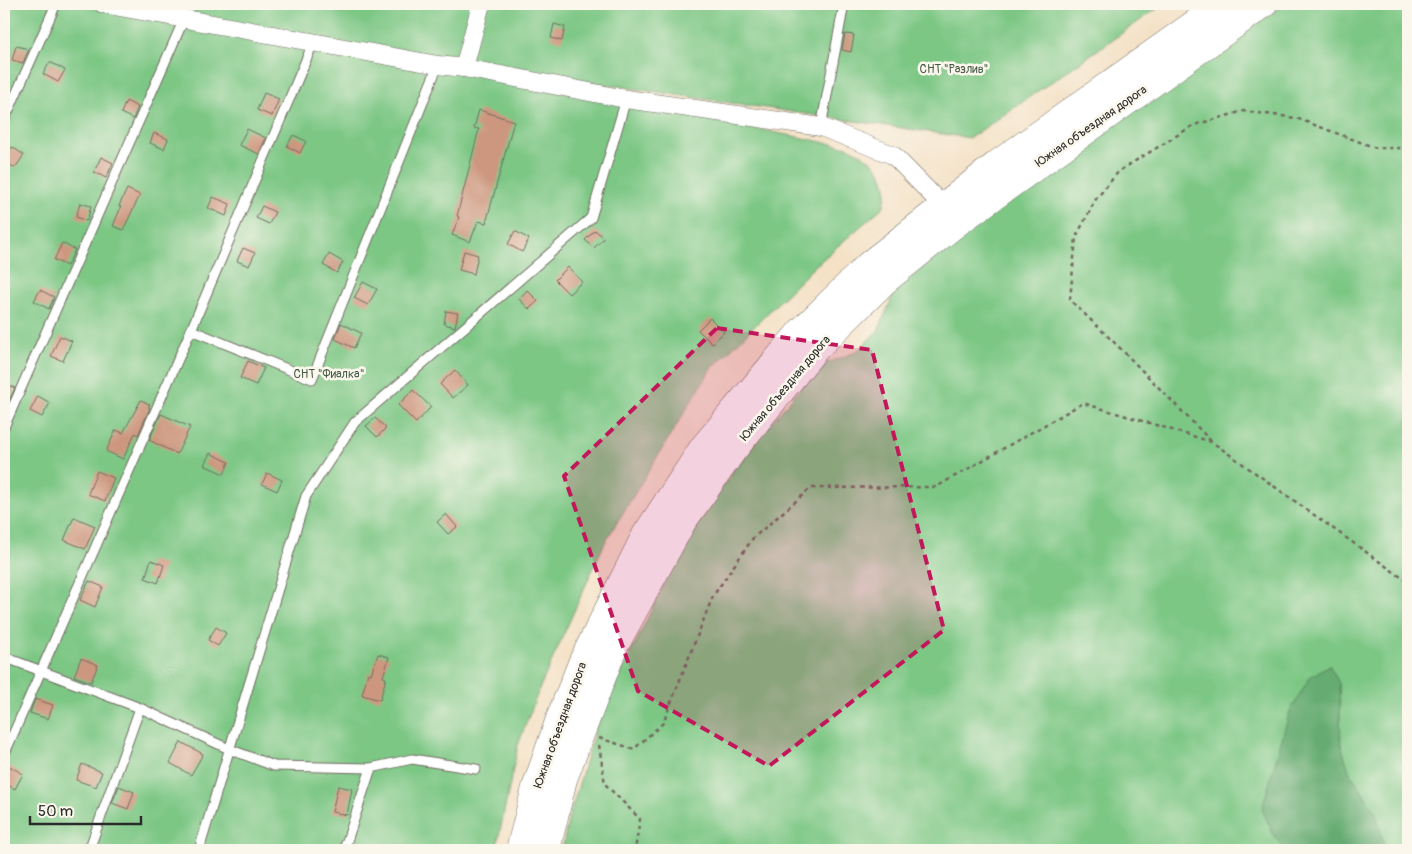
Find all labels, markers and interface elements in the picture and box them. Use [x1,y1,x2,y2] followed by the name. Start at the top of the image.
[920,62,988,77] park label: СНТ "Разлив"
[1033,82,1150,171] street label: Южная объездная дорога
[737,332,834,444] street label: Южная объездная дорога
[293,367,365,382] park label: СНТ "Фиалка"
[531,660,590,790] street label: Южная объездная дорога
[30,794,141,826] scale bar
[38,802,73,821] text: 50 m

